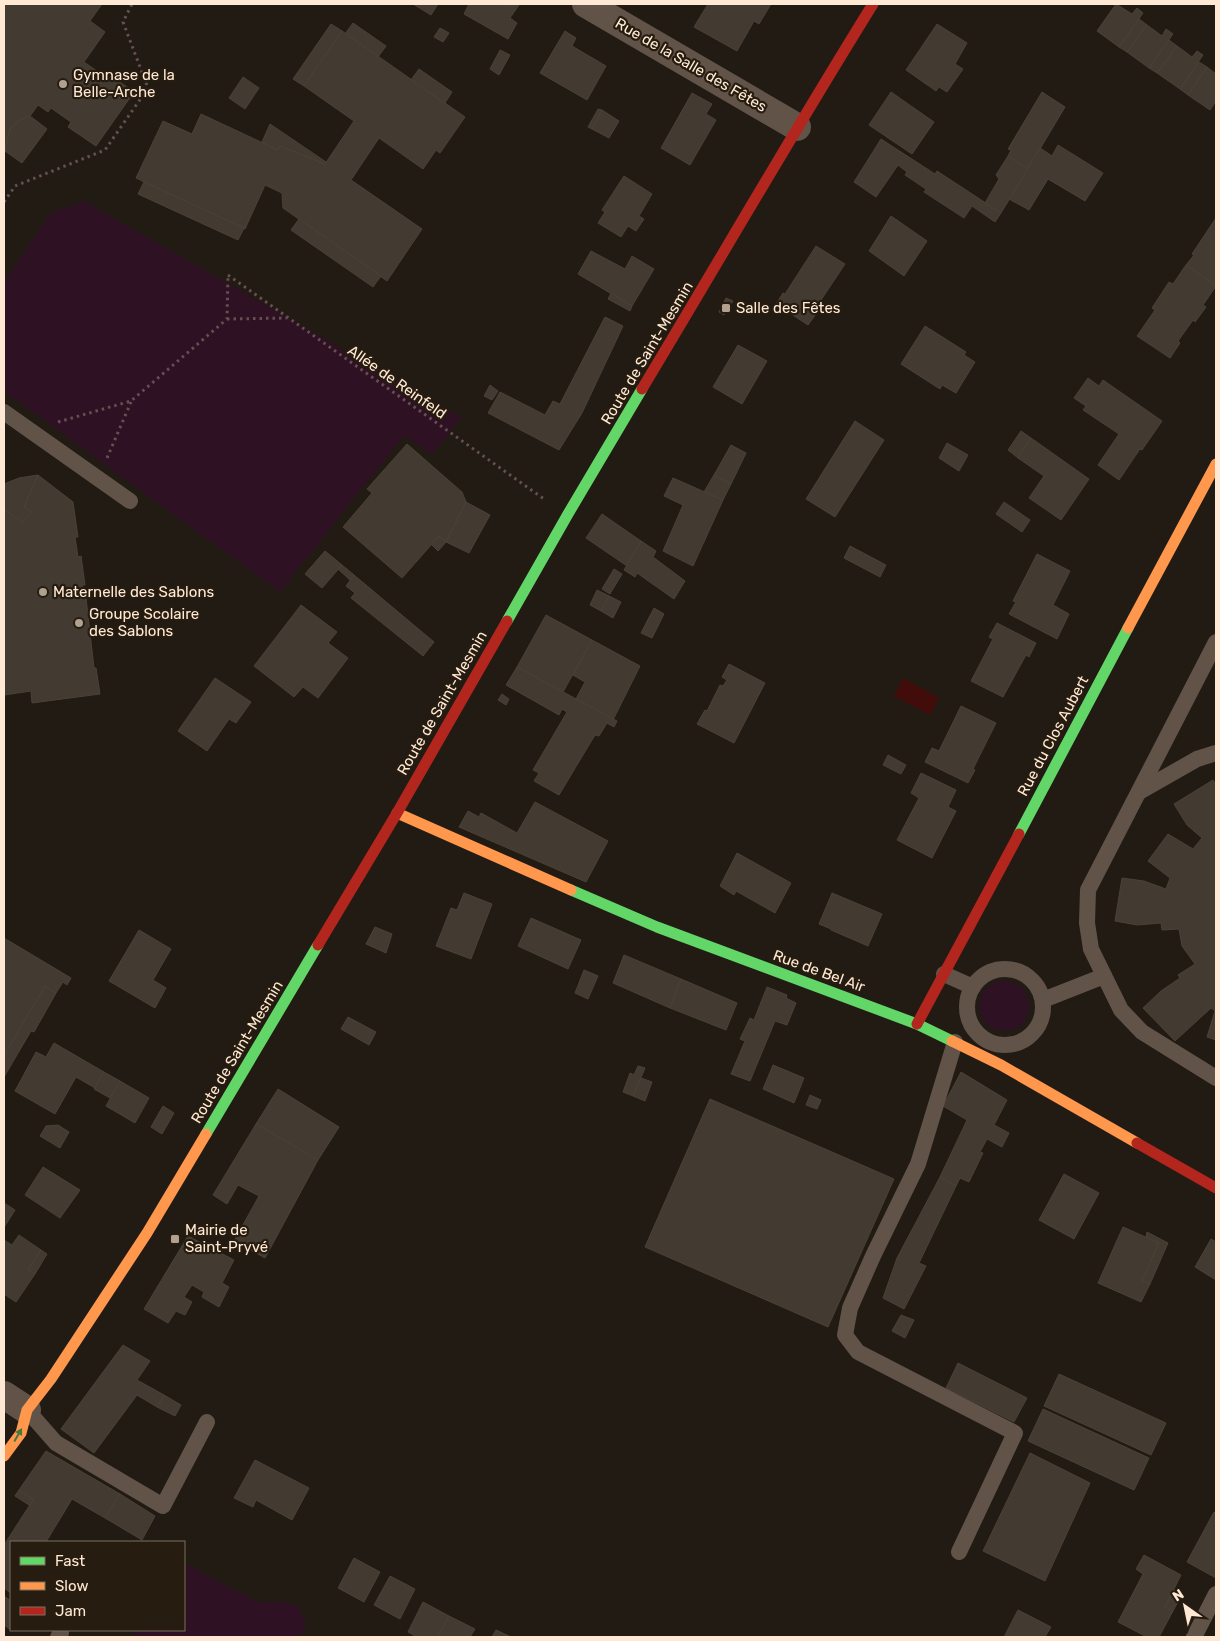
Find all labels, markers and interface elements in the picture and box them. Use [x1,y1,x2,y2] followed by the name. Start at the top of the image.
[612,14,770,116] street label: Rue de la Salle des Fêtes
[73,66,175,101] place label: Gymnase de la Belle-Arche
[57,78,69,90] marker: Gymnase de la Belle-Arche
[597,278,697,428] street label: Route de Saint-Mesmin
[736,299,841,317] place label: Salle des Fêtes
[720,302,732,314] marker: Salle des Fêtes
[344,341,450,423] street label: Allée de Reinfeld
[53,583,214,601] place label: Maternelle des Sablons
[37,586,49,598] marker: Maternelle des Sablons
[89,605,199,640] place label: Groupe Scolaire des Sablons
[73,617,85,629] marker: Groupe Scolaire des Sablons
[393,628,491,778] street label: Route de Saint-Mesmin
[1014,673,1092,799] street label: Rue du Clos Aubert
[771,946,868,996] street label: Rue de Bel Air
[187,977,287,1127] street label: Route de Saint-Mesmin
[185,1221,268,1256] place label: Mairie de Saint-Pryvé
[169,1233,181,1245] marker: Mairie de Saint-Pryvé
[14,1428,23,1441] one-way arrow
[10,1541,185,1631] legend
[55,1552,85,1570] text: Fast
[55,1577,88,1595] text: Slow
[1160,1581,1210,1631] north arrow
[1169,1586,1187,1605] text: N
[55,1602,86,1620] text: Jam

